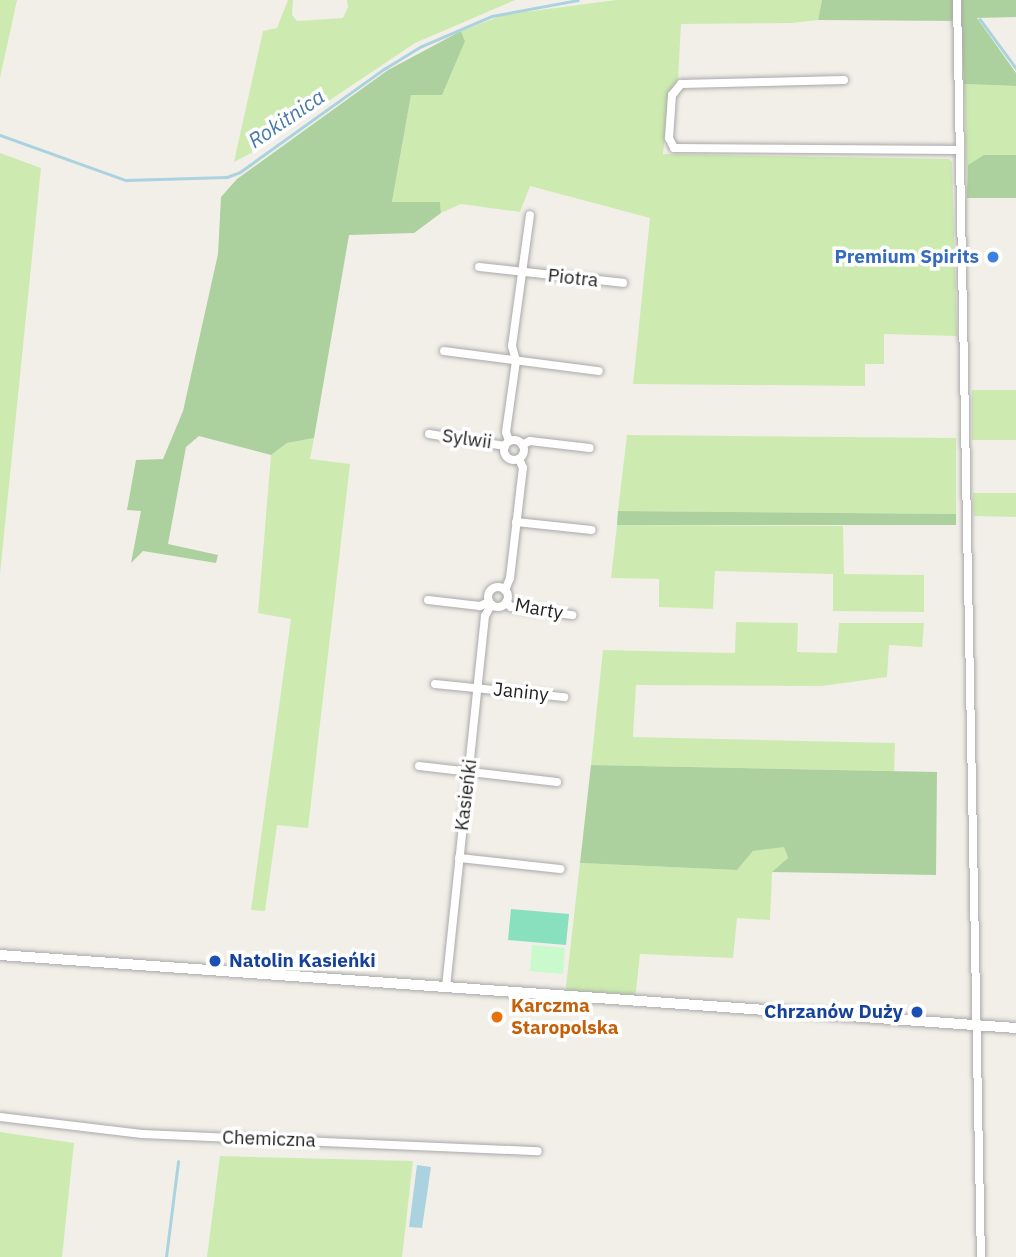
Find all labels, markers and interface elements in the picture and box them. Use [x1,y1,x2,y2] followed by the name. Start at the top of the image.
[243,83,329,153] water label: Rokitnica
[834,246,979,268] place label: Premium Spirits
[985,249,1001,265] marker: Premium Spirits
[547,264,599,292] street label: Piotra
[441,424,493,454] street label: Sylwii
[513,594,565,624] street label: Marty
[492,678,550,706] street label: Janiny
[450,758,482,832] street label: Kasieńki
[229,950,376,972] place label: Natolin Kasieńki
[207,953,223,969] marker: Natolin Kasieńki
[511,995,619,1039] place label: Karczma Staropolska
[764,1001,903,1023] place label: Chrzanów Duży
[909,1004,925,1020] marker: Chrzanów Duży
[489,1009,505,1025] marker: Karczma Staropolska
[222,1126,316,1152] street label: Chemiczna

